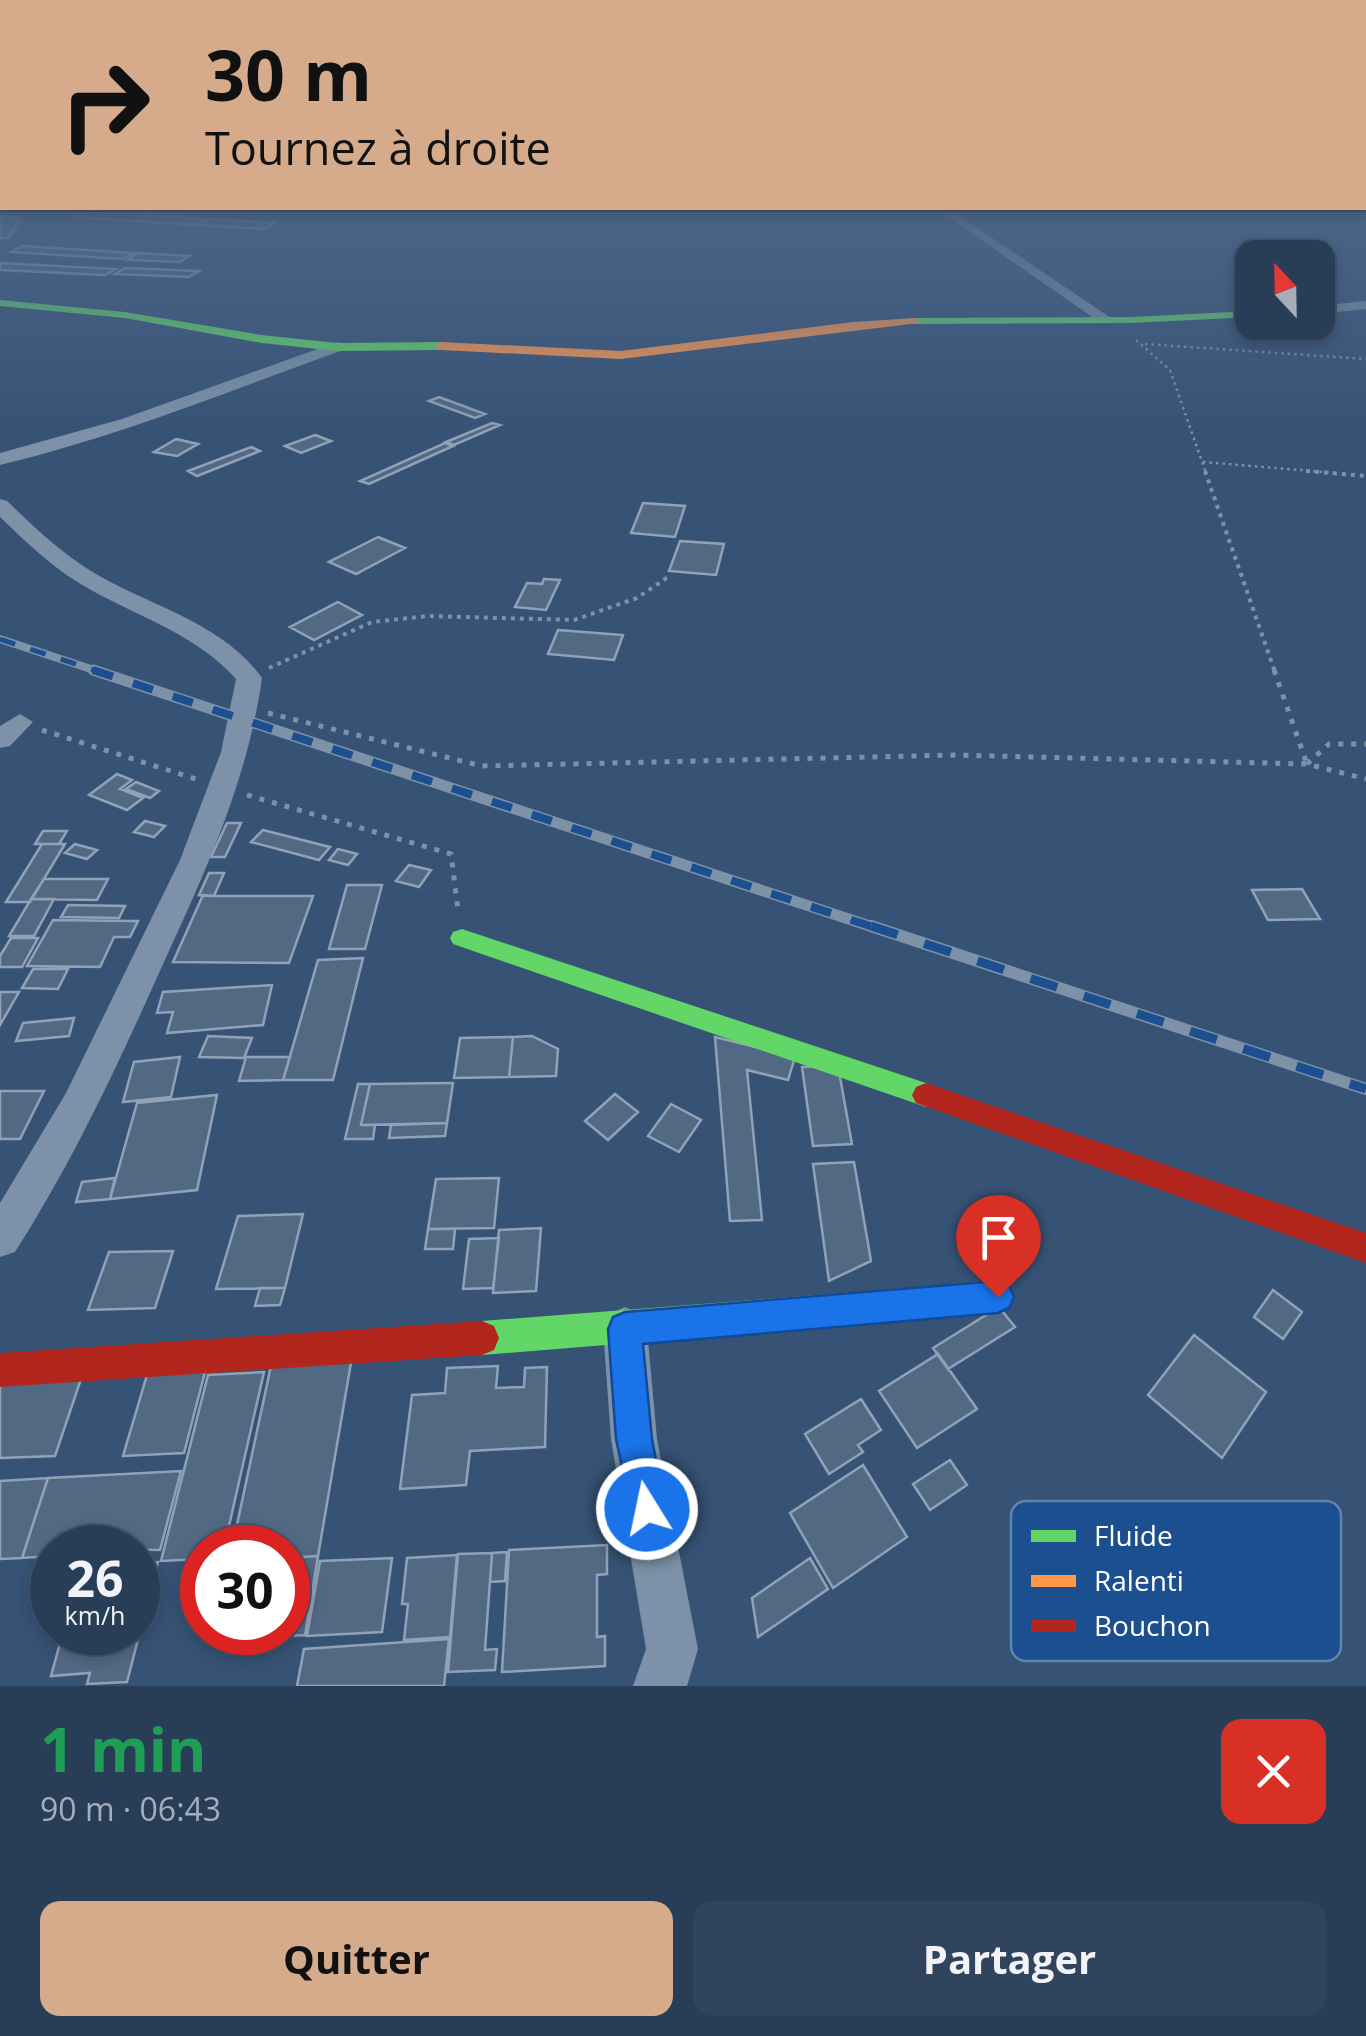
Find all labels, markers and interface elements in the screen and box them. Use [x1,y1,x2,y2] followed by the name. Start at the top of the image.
[205,26,372,122] text: 30 m
[40,40,170,170] icon: right
[205,117,551,178] text: Tournez à droite
[1235,240,1335,340] north arrow
[1235,240,1335,340] map controls
[956,1195,1041,1298] pin
[971,1210,1026,1265] icon: arrive
[595,1457,699,1561] position arrow
[1011,1501,1341,1661] legend
[1094,1516,1173,1554] text: Fluide
[180,1525,310,1655] speed limit sign: 30
[66,1544,124,1612] text: 26
[1094,1561,1184,1599] text: Ralenti
[65,1598,125,1632] text: km/h
[1094,1606,1211,1644] text: Bouchon
[40,1708,207,1790] text: 1 min
[1221,1719,1326,1824] button: close
[40,1787,221,1830] text: 90 m · 06:43
[40,1901,673,2016] button: Quitter
[693,1901,1326,2016] button: Partager

